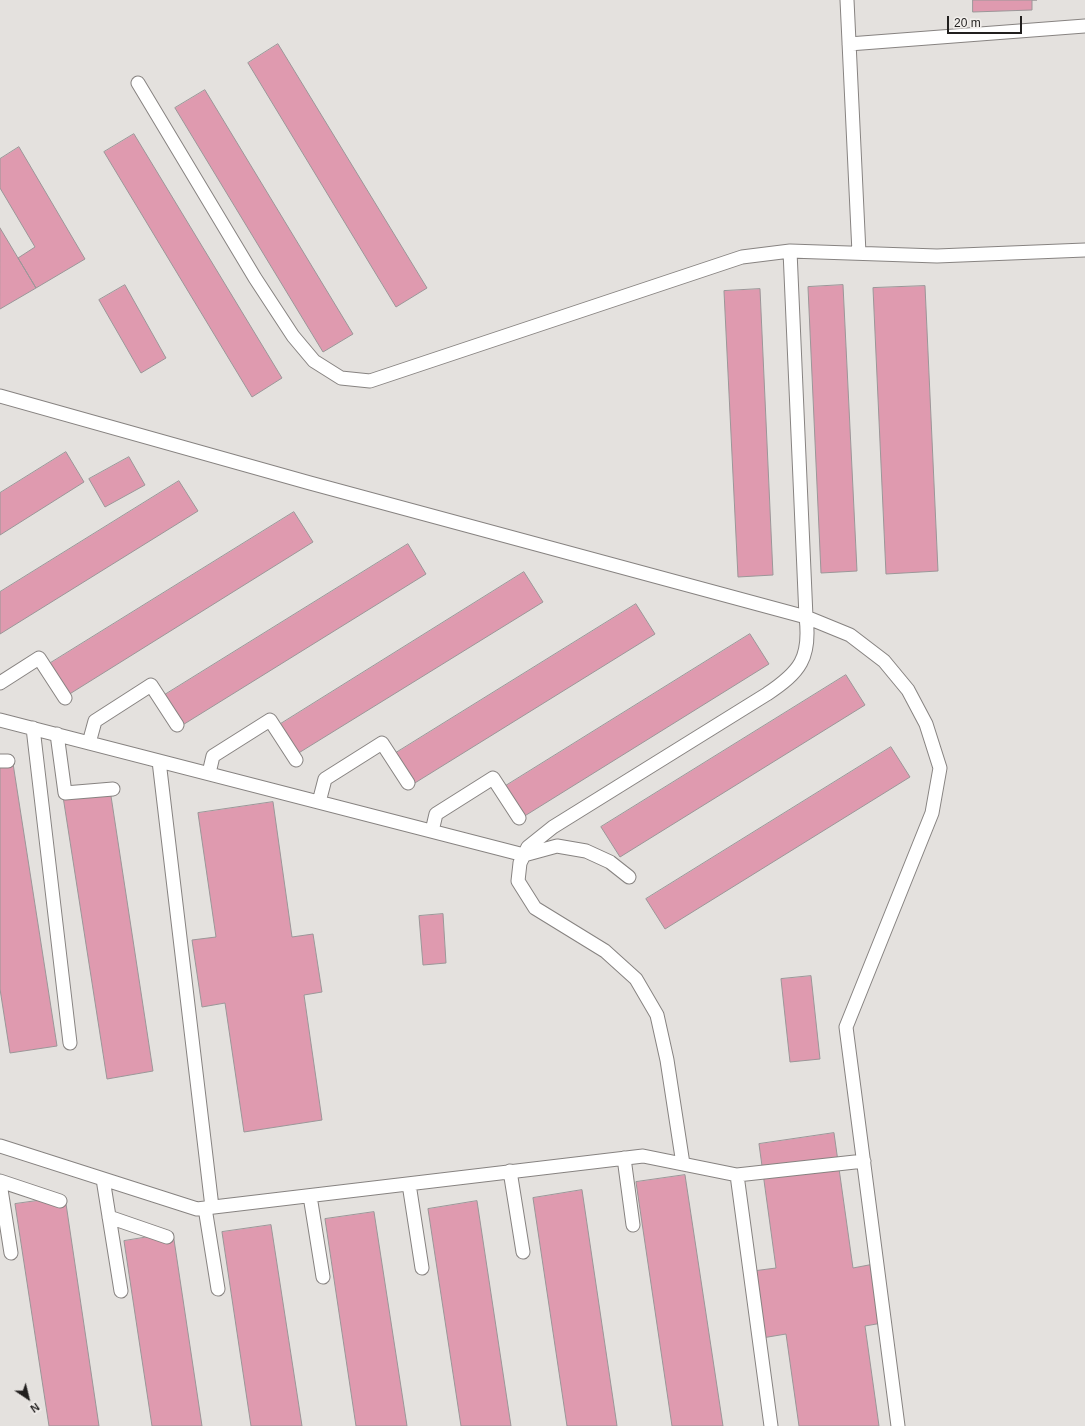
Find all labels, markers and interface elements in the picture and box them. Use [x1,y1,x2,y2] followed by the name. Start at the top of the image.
[949,8,1024,34] scale bar
[954,16,981,30] text: 20 m
[8,1378,48,1418] north arrow
[28,1401,42,1415] text: N

